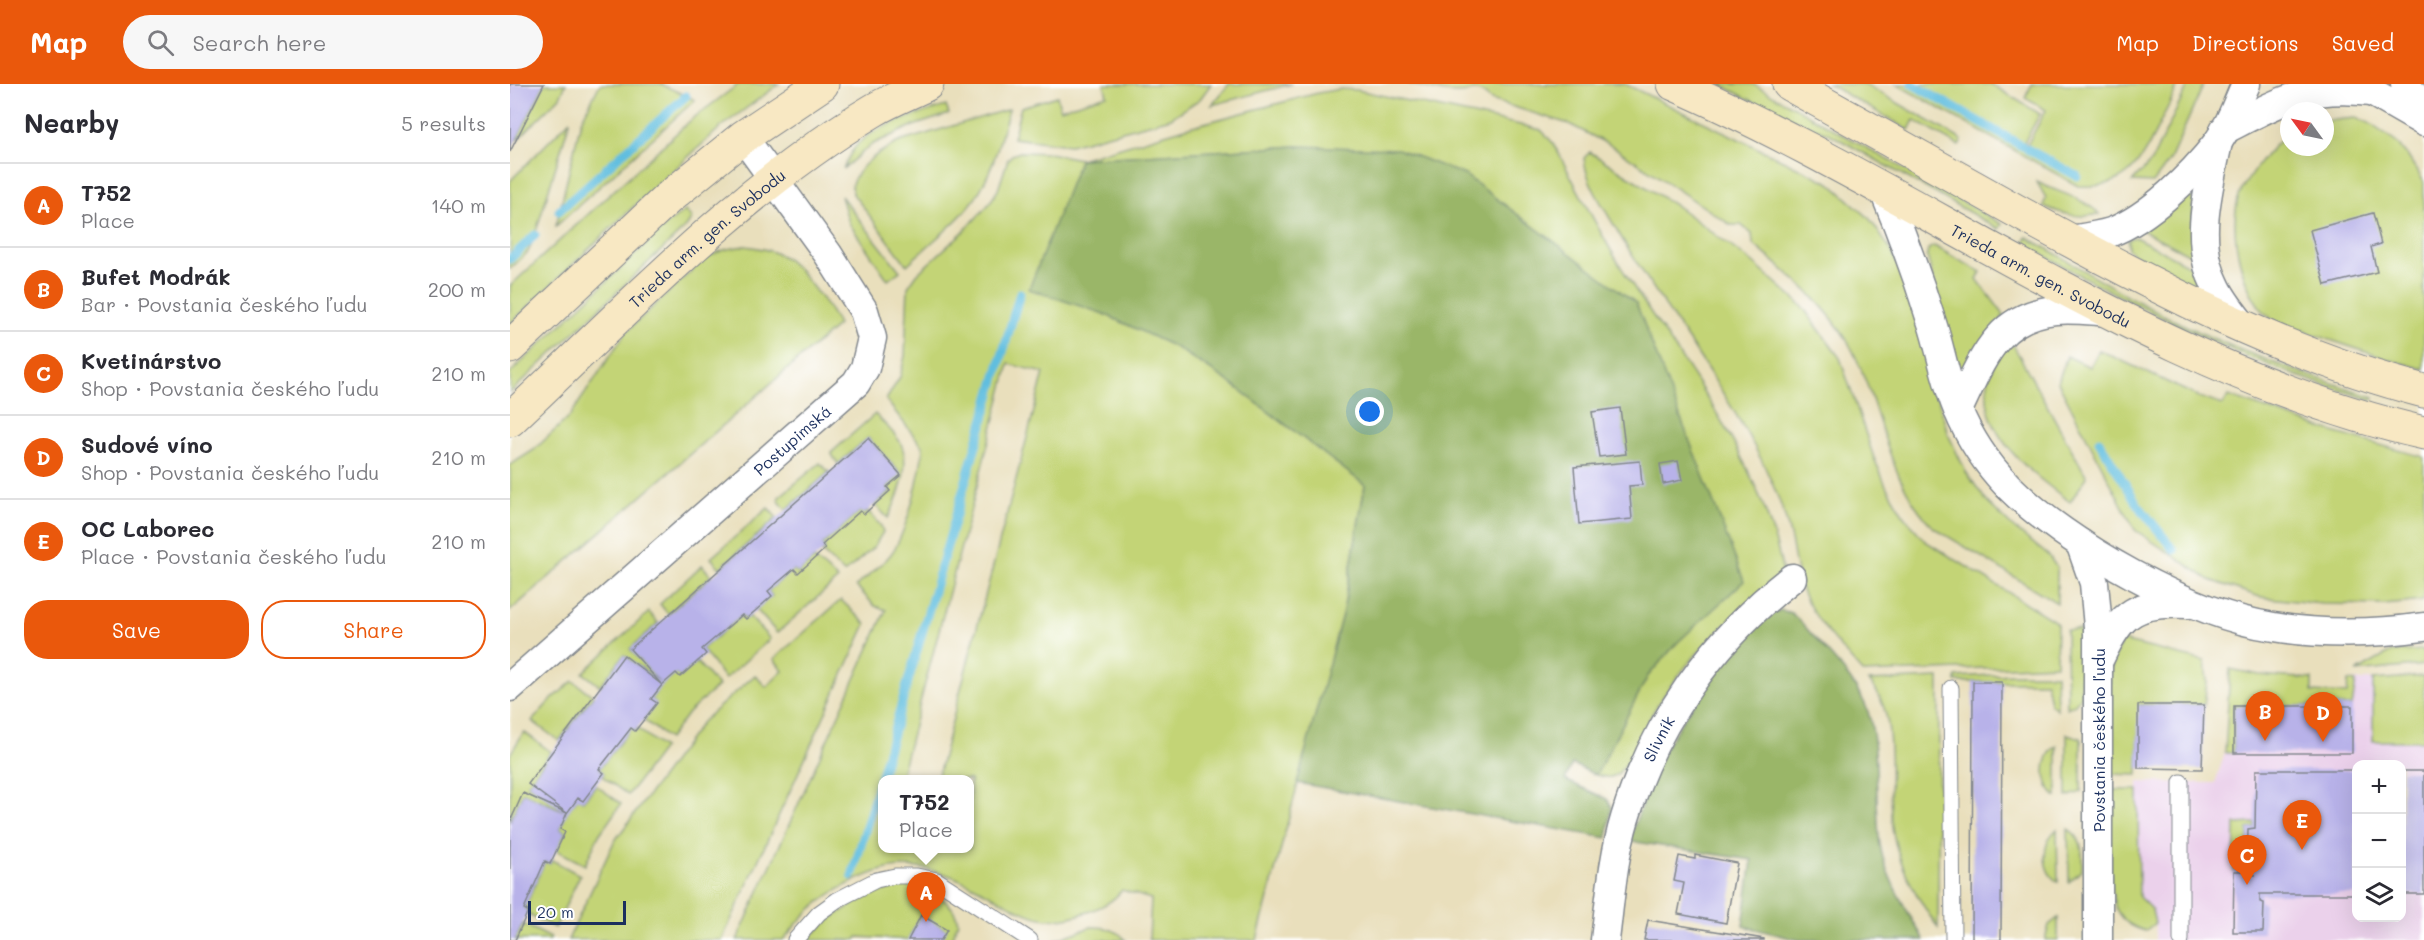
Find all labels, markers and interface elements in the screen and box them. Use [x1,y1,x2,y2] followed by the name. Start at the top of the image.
[123,15,543,69] search box
[30,24,87,60] text: Map
[144,26,177,59] icon: search
[192,28,326,57] text: Search here
[2116,29,2159,56] text: Map
[2192,29,2299,56] text: Directions
[2332,29,2394,56] text: Saved
[2280,102,2334,156] north arrow
[24,106,119,140] text: Nearby
[401,110,486,136] text: 5 results
[624,164,789,312] street label: Trieda arm. gen. Svobodu
[81,178,131,207] text: T752
[37,192,50,218] text: A
[431,192,486,218] text: 140 m
[81,207,135,233] text: Place
[1947,218,2135,332] street label: Trieda arm. gen. Svobodu
[81,262,231,291] text: Bufet Modrák
[37,276,50,302] text: B
[428,276,486,302] text: 200 m
[81,291,367,317] text: Bar · Povstania českého ľudu
[81,346,221,375] text: Kvetinárstvo
[36,360,51,386] text: C
[431,360,486,386] text: 210 m
[81,375,379,401] text: Shop · Povstania českého ľudu
[1355,397,1384,426] your location
[748,400,835,479] street label: Postupimská
[81,430,213,459] text: Sudové víno
[36,444,51,470] text: D
[431,444,486,470] text: 210 m
[81,459,379,485] text: Shop · Povstania českého ľudu
[81,514,214,543] text: OC Laborec
[37,528,50,554] text: E
[431,528,486,554] text: 210 m
[81,543,386,569] text: Place · Povstania českého ľudu
[24,600,249,659] button: Save
[261,600,486,659] button: Share
[2088,648,2109,832] street label: Povstania českého ľudu
[2246,692,2284,741] pin: B
[2304,692,2342,742] pin: D
[1637,712,1679,765] street label: Slivník
[2352,760,2406,922] map controls
[2352,760,2406,814] button: +
[878,775,974,853] popup
[899,787,949,816] text: T752
[2282,800,2322,850] pin: E
[2352,814,2406,868] button: −
[899,816,953,842] text: Place
[2228,836,2266,885] pin: C
[2352,868,2406,922] button: layers
[906,872,946,922] pin: A
[528,898,626,926] scale bar
[537,901,574,922] text: 20 m

